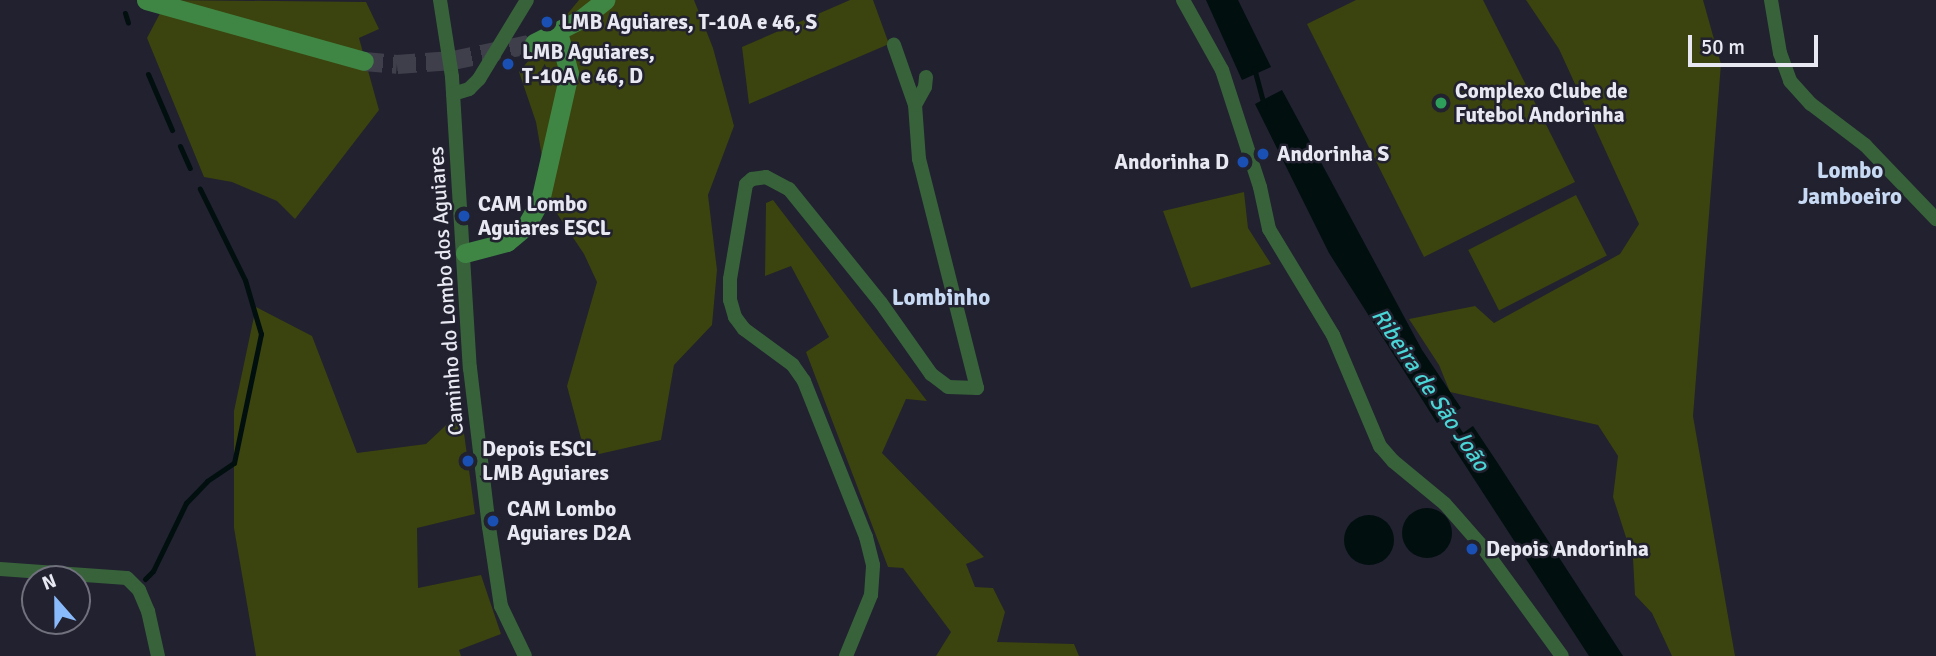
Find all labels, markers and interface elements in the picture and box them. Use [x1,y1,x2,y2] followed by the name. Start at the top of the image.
[561,9,817,35] place label: LMB Aguiares, T-10A e 46, S
[539,14,555,30] marker: LMB Aguiares, T-10A e 46, S
[1691,21,1820,65] scale bar
[1701,34,1745,60] text: 50 m
[522,39,655,89] place label: LMB Aguiares, T-10A e 46, D
[500,56,516,72] marker: LMB Aguiares, T-10A e 46, D
[1455,78,1628,128] place label: Complexo Clube de Futebol Andorinha
[1433,95,1449,111] marker: Complexo Clube de Futebol Andorinha
[1277,141,1389,167] place label: Andorinha S
[423,146,469,436] street label: Caminho do Lombo dos Aguiares
[1255,146,1271,162] marker: Andorinha S
[1115,149,1229,175] place label: Andorinha D
[1235,154,1251,170] marker: Andorinha D
[1798,157,1902,211] district label: Lombo Jamboeiro
[478,191,611,241] place label: CAM Lombo Aguiares ESCL
[456,208,472,224] marker: CAM Lombo Aguiares ESCL
[892,284,990,312] district label: Lombinho
[1365,303,1495,477] water label: Ribeira de São João
[482,436,609,486] place label: Depois ESCL LMB Aguiares
[460,453,476,469] marker: Depois ESCL LMB Aguiares
[507,496,631,546] place label: CAM Lombo Aguiares D2A
[485,513,501,529] marker: CAM Lombo Aguiares D2A
[1486,536,1649,562] place label: Depois Andorinha
[1464,541,1480,557] marker: Depois Andorinha
[21,565,91,635] north arrow
[39,569,60,596] text: N

